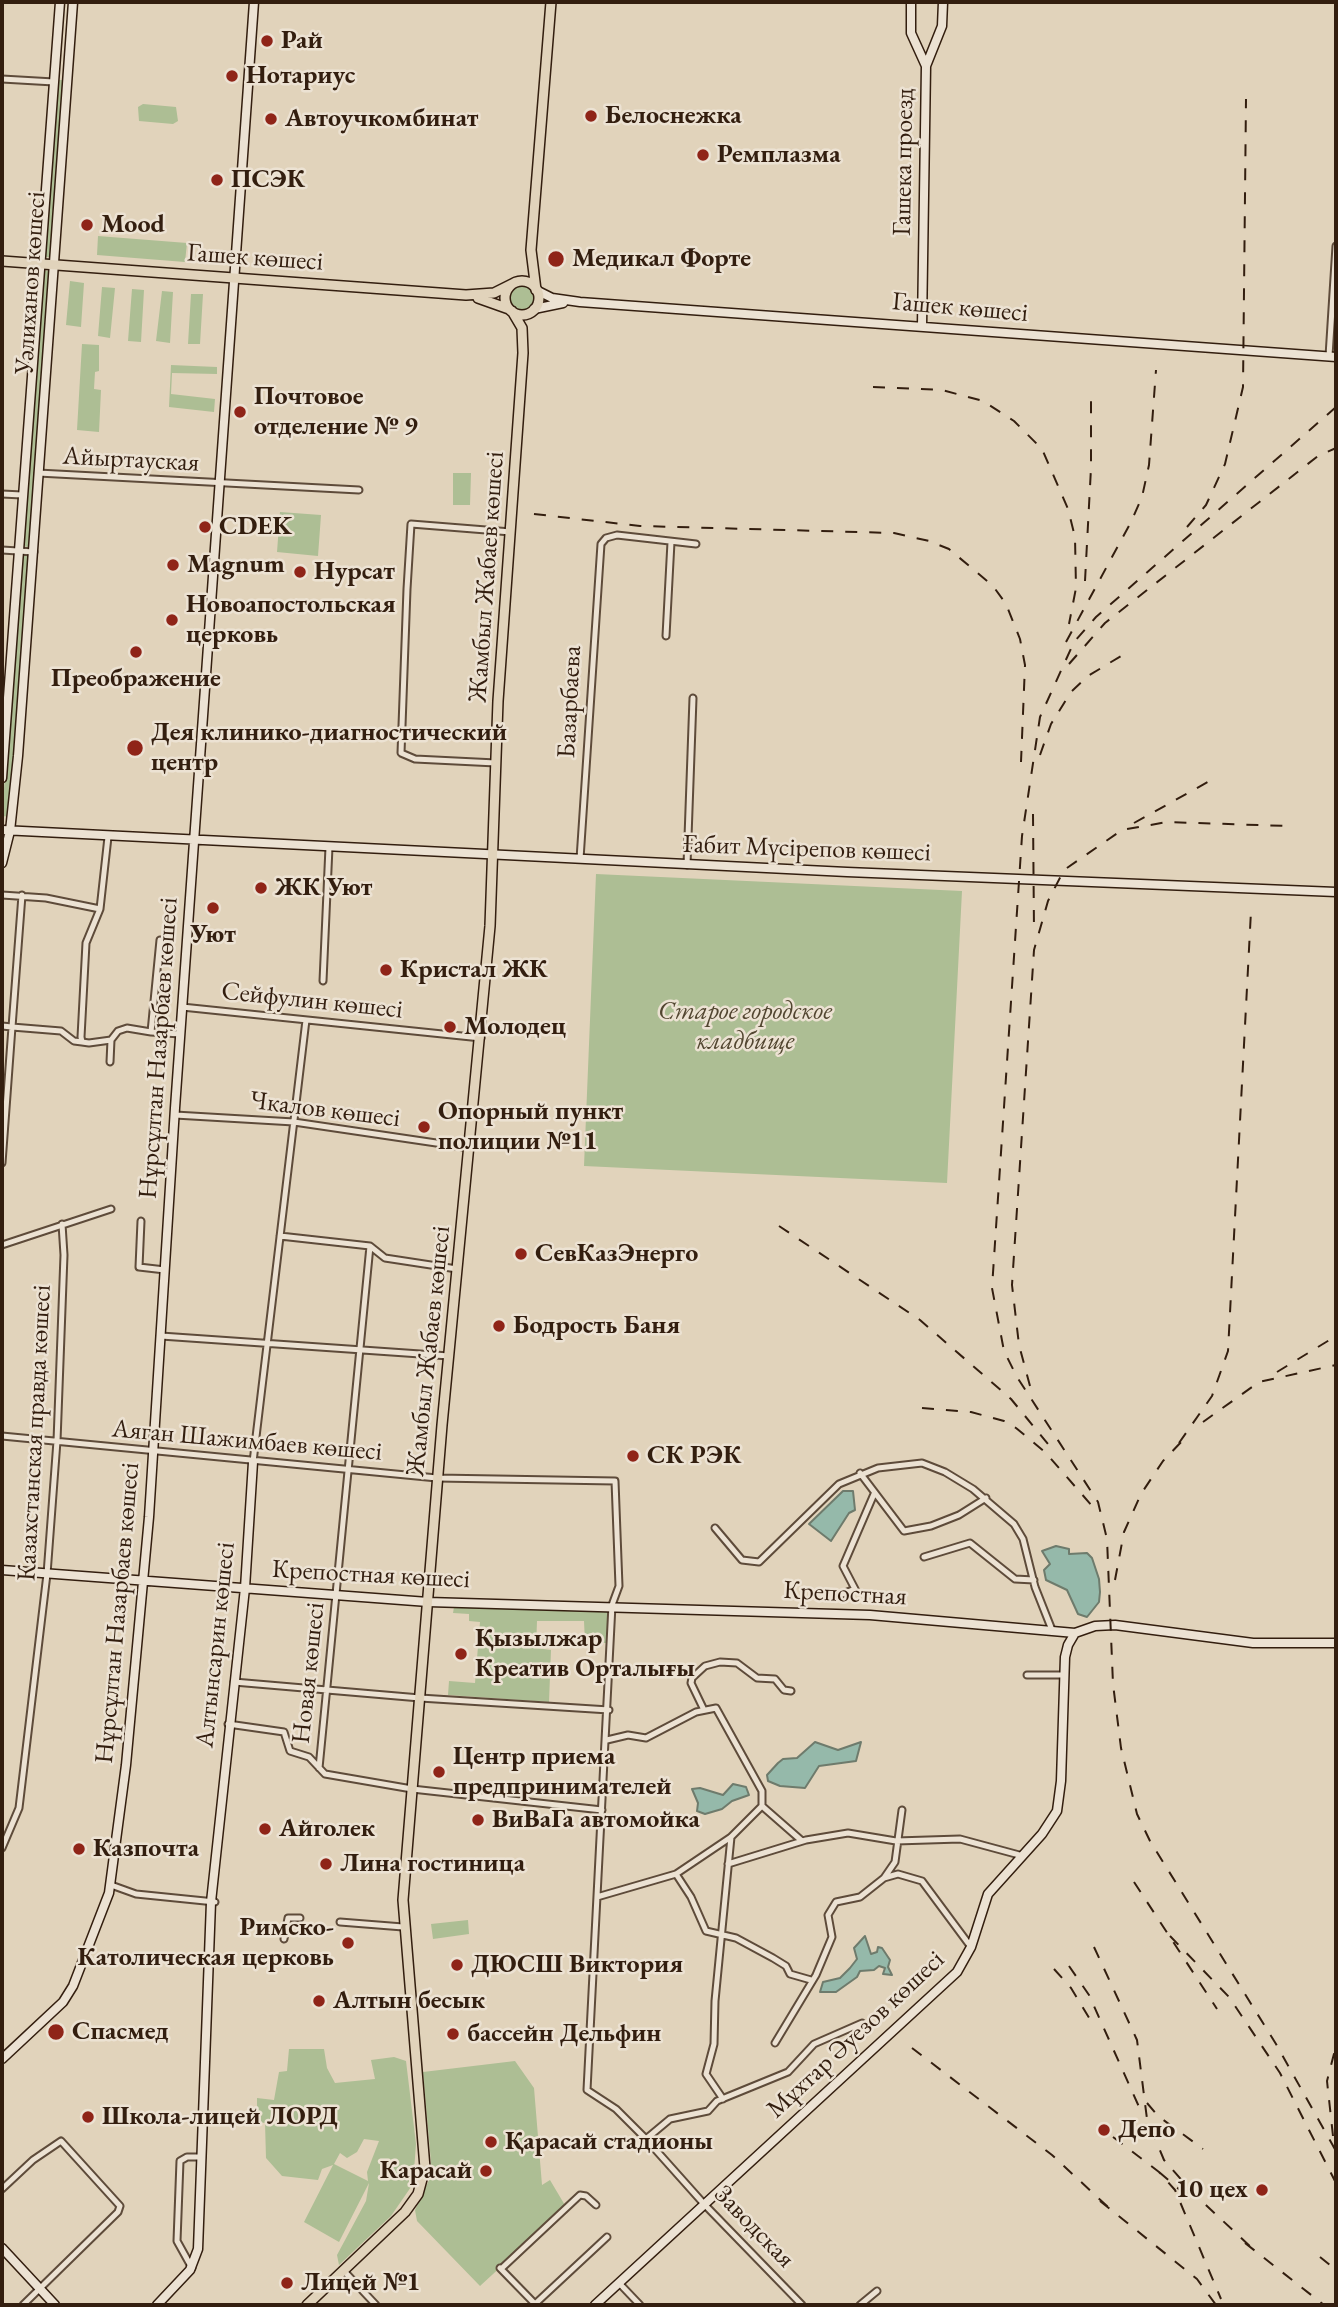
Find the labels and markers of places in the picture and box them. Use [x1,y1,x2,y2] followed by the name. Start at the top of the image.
[281,25,323,57] place label: Рай
[259,33,275,49] marker: Рай
[246,60,355,92] place label: Нотариус
[224,68,240,84] marker: Нотариус
[605,100,742,132] place label: Белоснежка
[285,103,478,135] place label: Автоучкомбинат
[583,108,599,124] marker: Белоснежка
[263,111,279,127] marker: Автоучкомбинат
[717,139,841,171] place label: Ремплазма
[695,147,711,163] marker: Ремплазма
[231,164,305,196] place label: ПСЭК
[209,172,225,188] marker: ПСЭК
[101,209,165,241] place label: Mood
[79,217,95,233] marker: Mood
[572,243,751,275] place label: Медикал Форте
[546,249,566,269] marker: Медикал Форте
[254,381,418,442] place label: Почтовое отделение № 9
[232,404,248,420] marker: Почтовое отделение № 9
[219,511,292,543] place label: CDEK
[197,519,213,535] marker: CDEK
[187,549,285,581] place label: Magnum
[314,556,395,588] place label: Нурсат
[165,557,181,573] marker: Magnum
[292,564,308,580] marker: Нурсат
[186,589,396,650] place label: Новоапостольская церковь
[164,612,180,628] marker: Новоапостольская церковь
[128,644,144,660] marker: Преображение
[51,663,221,695] place label: Преображение
[151,717,507,778] place label: Дея клинико-диагностический центр
[125,738,145,758] marker: Дея клинико-диагностический центр
[275,872,372,904] place label: ЖК Уют
[253,880,269,896] marker: ЖК Уют
[205,900,221,916] marker: Уют
[190,919,236,951] place label: Уют
[400,954,548,986] place label: Кристал ЖК
[378,962,394,978] marker: Кристал ЖК
[464,1011,566,1043] place label: Молодец
[442,1019,458,1035] marker: Молодец
[438,1096,623,1158] place label: Опорный пункт полиции №11
[416,1119,432,1135] marker: Опорный пункт полиции №11
[535,1238,698,1270] place label: СевКазЭнерго
[513,1246,529,1262] marker: СевКазЭнерго
[513,1310,680,1342] place label: Бодрость Баня
[491,1318,507,1334] marker: Бодрость Баня
[647,1440,741,1472] place label: СК РЭК
[625,1448,641,1464] marker: СК РЭК
[475,1623,695,1684] place label: Қызылжар Креатив Орталығы
[453,1646,469,1662] marker: Қызылжар Креатив Орталығы
[453,1741,672,1802] place label: Центр приема предпринимателей
[431,1764,447,1780] marker: Центр приема предпринимателей
[492,1804,700,1836] place label: ВиВаГа автомойка
[470,1812,486,1828] marker: ВиВаГа автомойка
[279,1813,375,1845] place label: Айголек
[257,1821,273,1837] marker: Айголек
[93,1833,199,1865] place label: Казпочта
[71,1841,87,1857] marker: Казпочта
[340,1848,525,1880] place label: Лина гостиница
[318,1856,334,1872] marker: Лина гостиница
[78,1912,334,1974] place label: Римско- Католическая церковь
[340,1935,356,1951] marker: Римско- Католическая церковь
[471,1949,683,1981] place label: ДЮСШ Виктория
[449,1957,465,1973] marker: ДЮСШ Виктория
[333,1985,485,2017] place label: Алтын бесык
[311,1993,327,2009] marker: Алтын бесык
[72,2016,169,2048] place label: Спасмед
[467,2018,661,2050] place label: бассейн Дельфин
[46,2022,66,2042] marker: Спасмед
[445,2026,461,2042] marker: бассейн Дельфин
[102,2101,338,2133] place label: Школа-лицей ЛОРД
[80,2109,96,2125] marker: Школа-лицей ЛОРД
[1118,2114,1175,2146] place label: Депо
[1096,2122,1112,2138] marker: Депо
[505,2126,713,2158] place label: Қарасай стадионы
[483,2134,499,2150] marker: Қарасай стадионы
[380,2155,472,2187] place label: Карасай
[478,2163,494,2179] marker: Карасай
[1176,2174,1248,2206] place label: 10 цех
[1254,2182,1270,2198] marker: 10 цех
[301,2267,420,2299] place label: Лицей №1
[279,2275,295,2291] marker: Лицей №1

